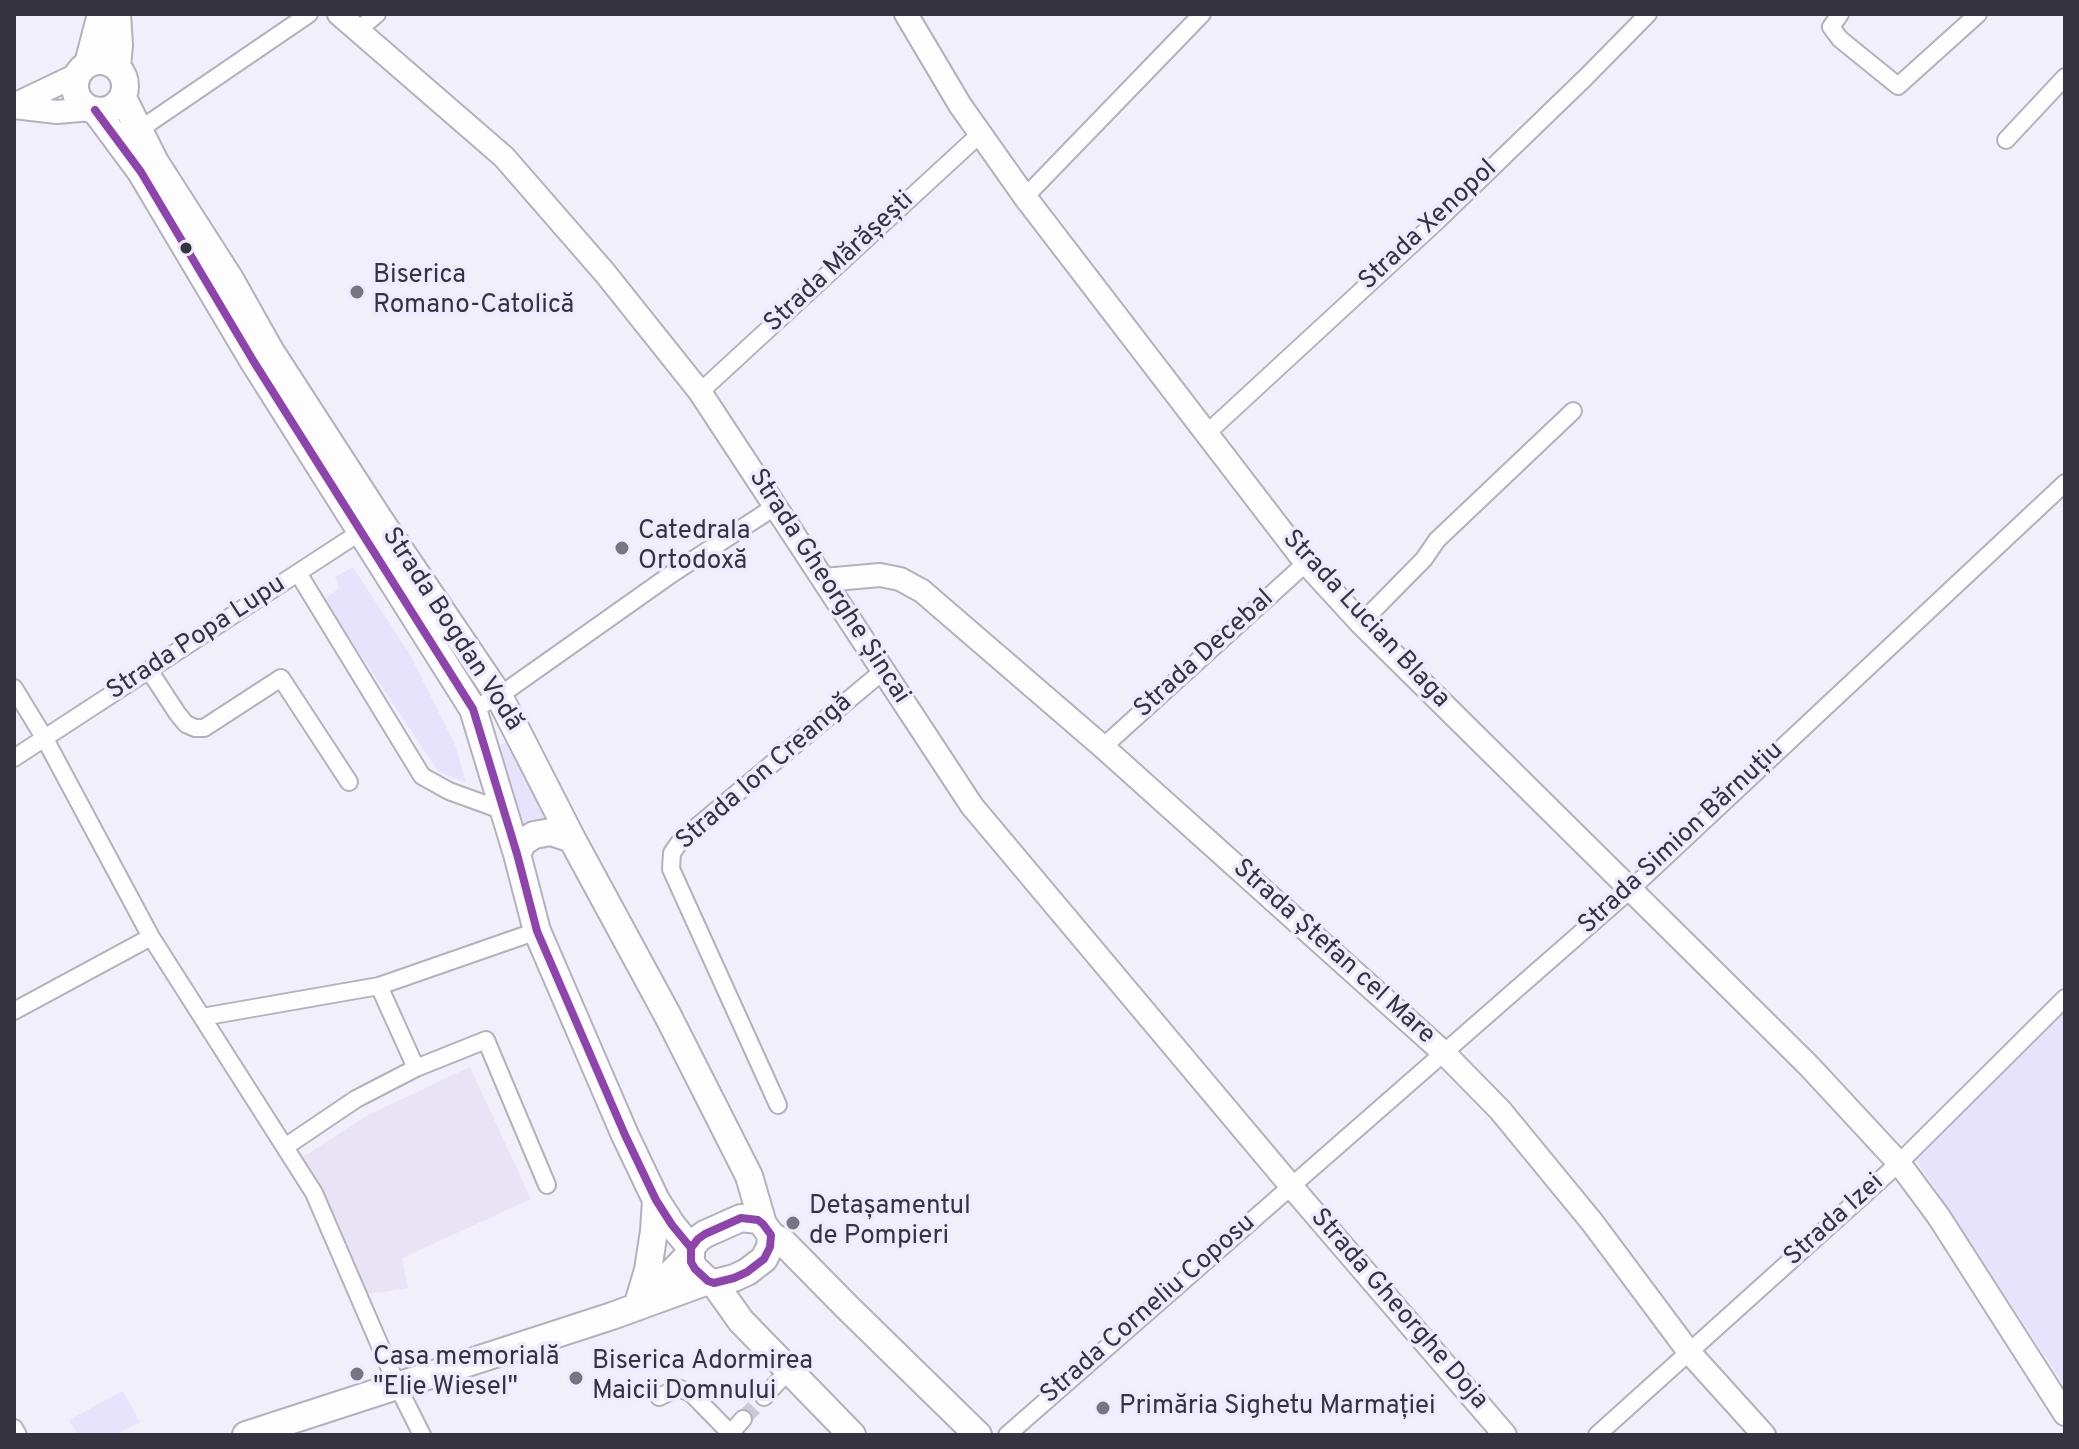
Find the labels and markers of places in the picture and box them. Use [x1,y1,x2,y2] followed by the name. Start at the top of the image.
[178,240,194,256] unlabelled marker
[373,261,574,322] place label: Biserica Romano-Catolică
[348,283,366,301] marker: Biserica Romano-Catolică
[638,517,751,578] place label: Catedrala Ortodoxă
[613,539,631,557] marker: Catedrala Ortodoxă
[809,1192,971,1254] place label: Detașamentul de Pompieri
[784,1214,802,1232] marker: Detașamentul de Pompieri
[373,1343,559,1404] place label: Casa memorială "Elie Wiesel"
[592,1347,813,1408] place label: Biserica Adormirea Maicii Domnului
[348,1365,366,1383] marker: Casa memorială "Elie Wiesel"
[567,1369,585,1387] marker: Biserica Adormirea Maicii Domnului
[1119,1392,1436,1424] place label: Primăria Sighetu Marmației
[1094,1399,1112,1417] marker: Primăria Sighetu Marmației

